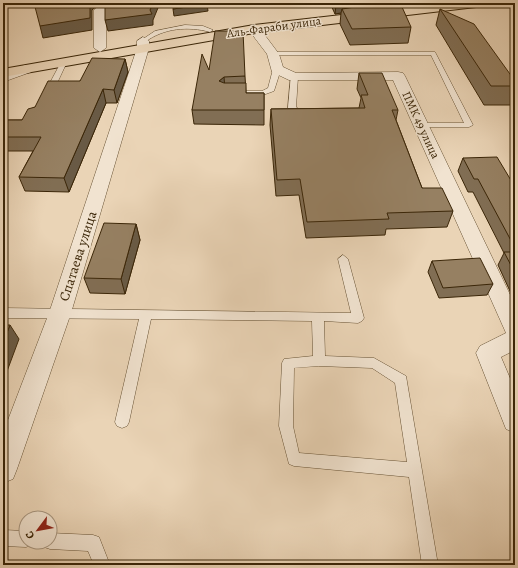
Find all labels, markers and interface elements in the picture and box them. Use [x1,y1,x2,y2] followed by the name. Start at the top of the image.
[225,12,323,42] street label: Аль-Фараби улица
[398,89,444,162] street label: ПМК 49 улица
[55,208,102,303] street label: Спатаева улица
[18,510,58,550] north arrow
[22,528,38,542] text: С

